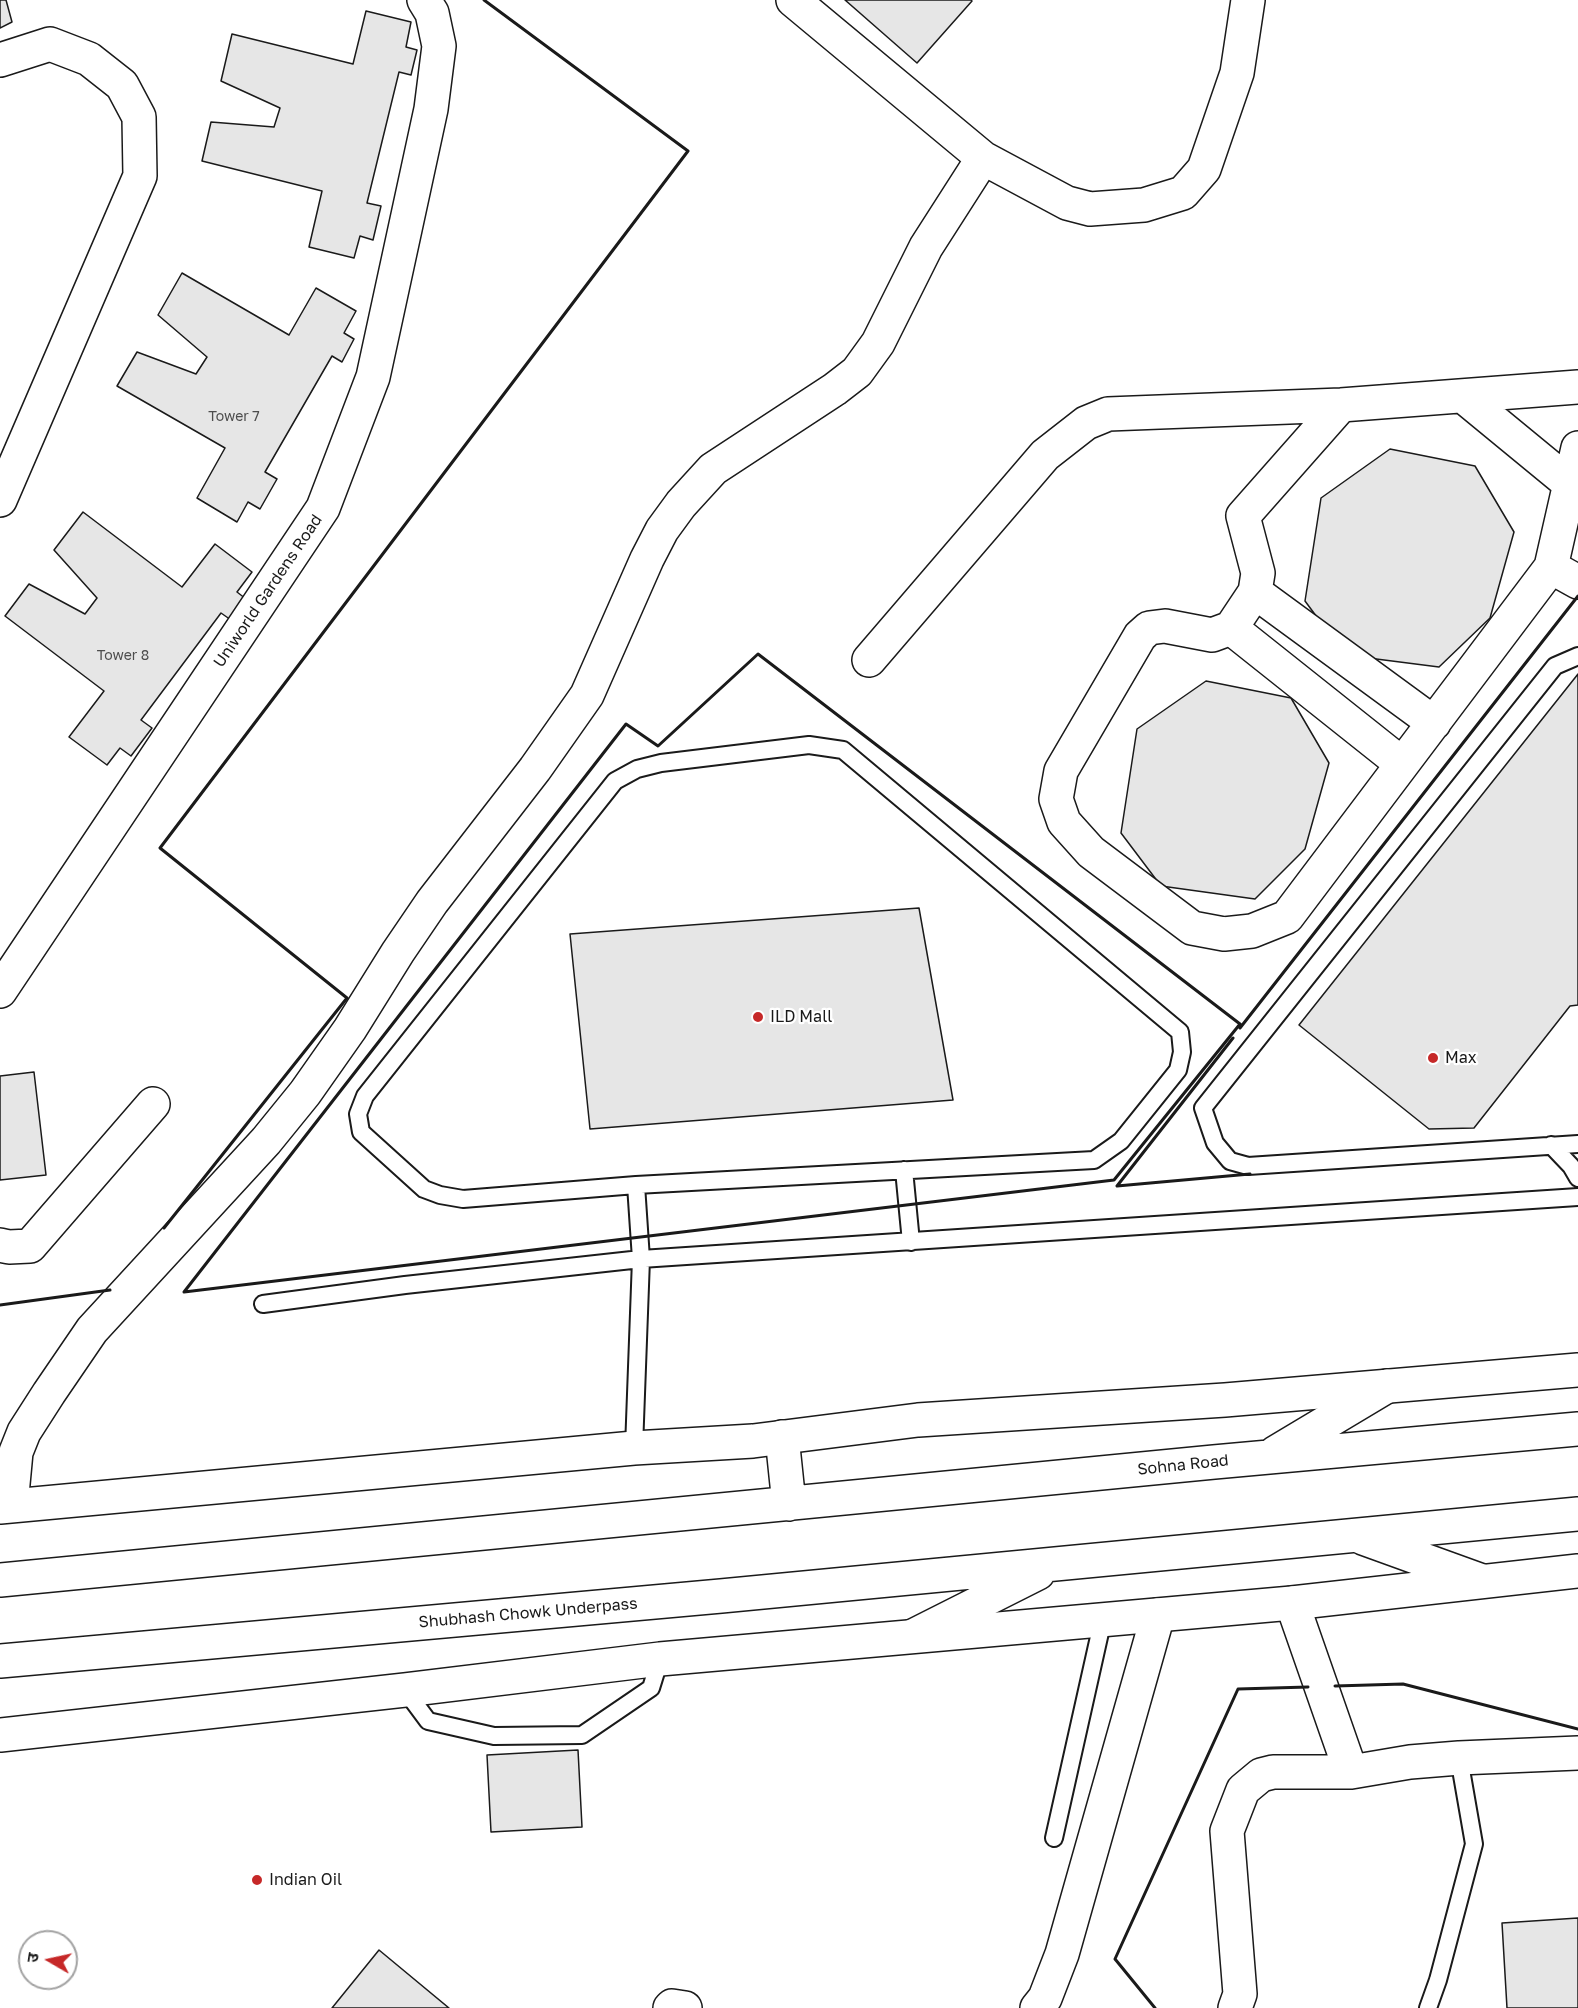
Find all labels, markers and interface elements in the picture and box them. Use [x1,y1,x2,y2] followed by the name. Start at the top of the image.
[208,409,260,425] house number: Tower 7
[210,511,326,671] street label: Uniworld Gardens Road
[97,648,149,664] house number: Tower 8
[770,1007,832,1027] place label: ILD Mall
[751,1010,765,1024] marker: ILD Mall
[1445,1048,1477,1068] place label: Max
[1426,1051,1440,1065] marker: Max
[1136,1451,1230,1479] street label: Sohna Road
[418,1594,638,1632] street label: Shubhash Chowk Underpass
[269,1870,342,1890] place label: Indian Oil
[250,1873,264,1887] marker: Indian Oil
[18,1930,78,1990] north arrow
[22,1951,43,1964] text: उ

